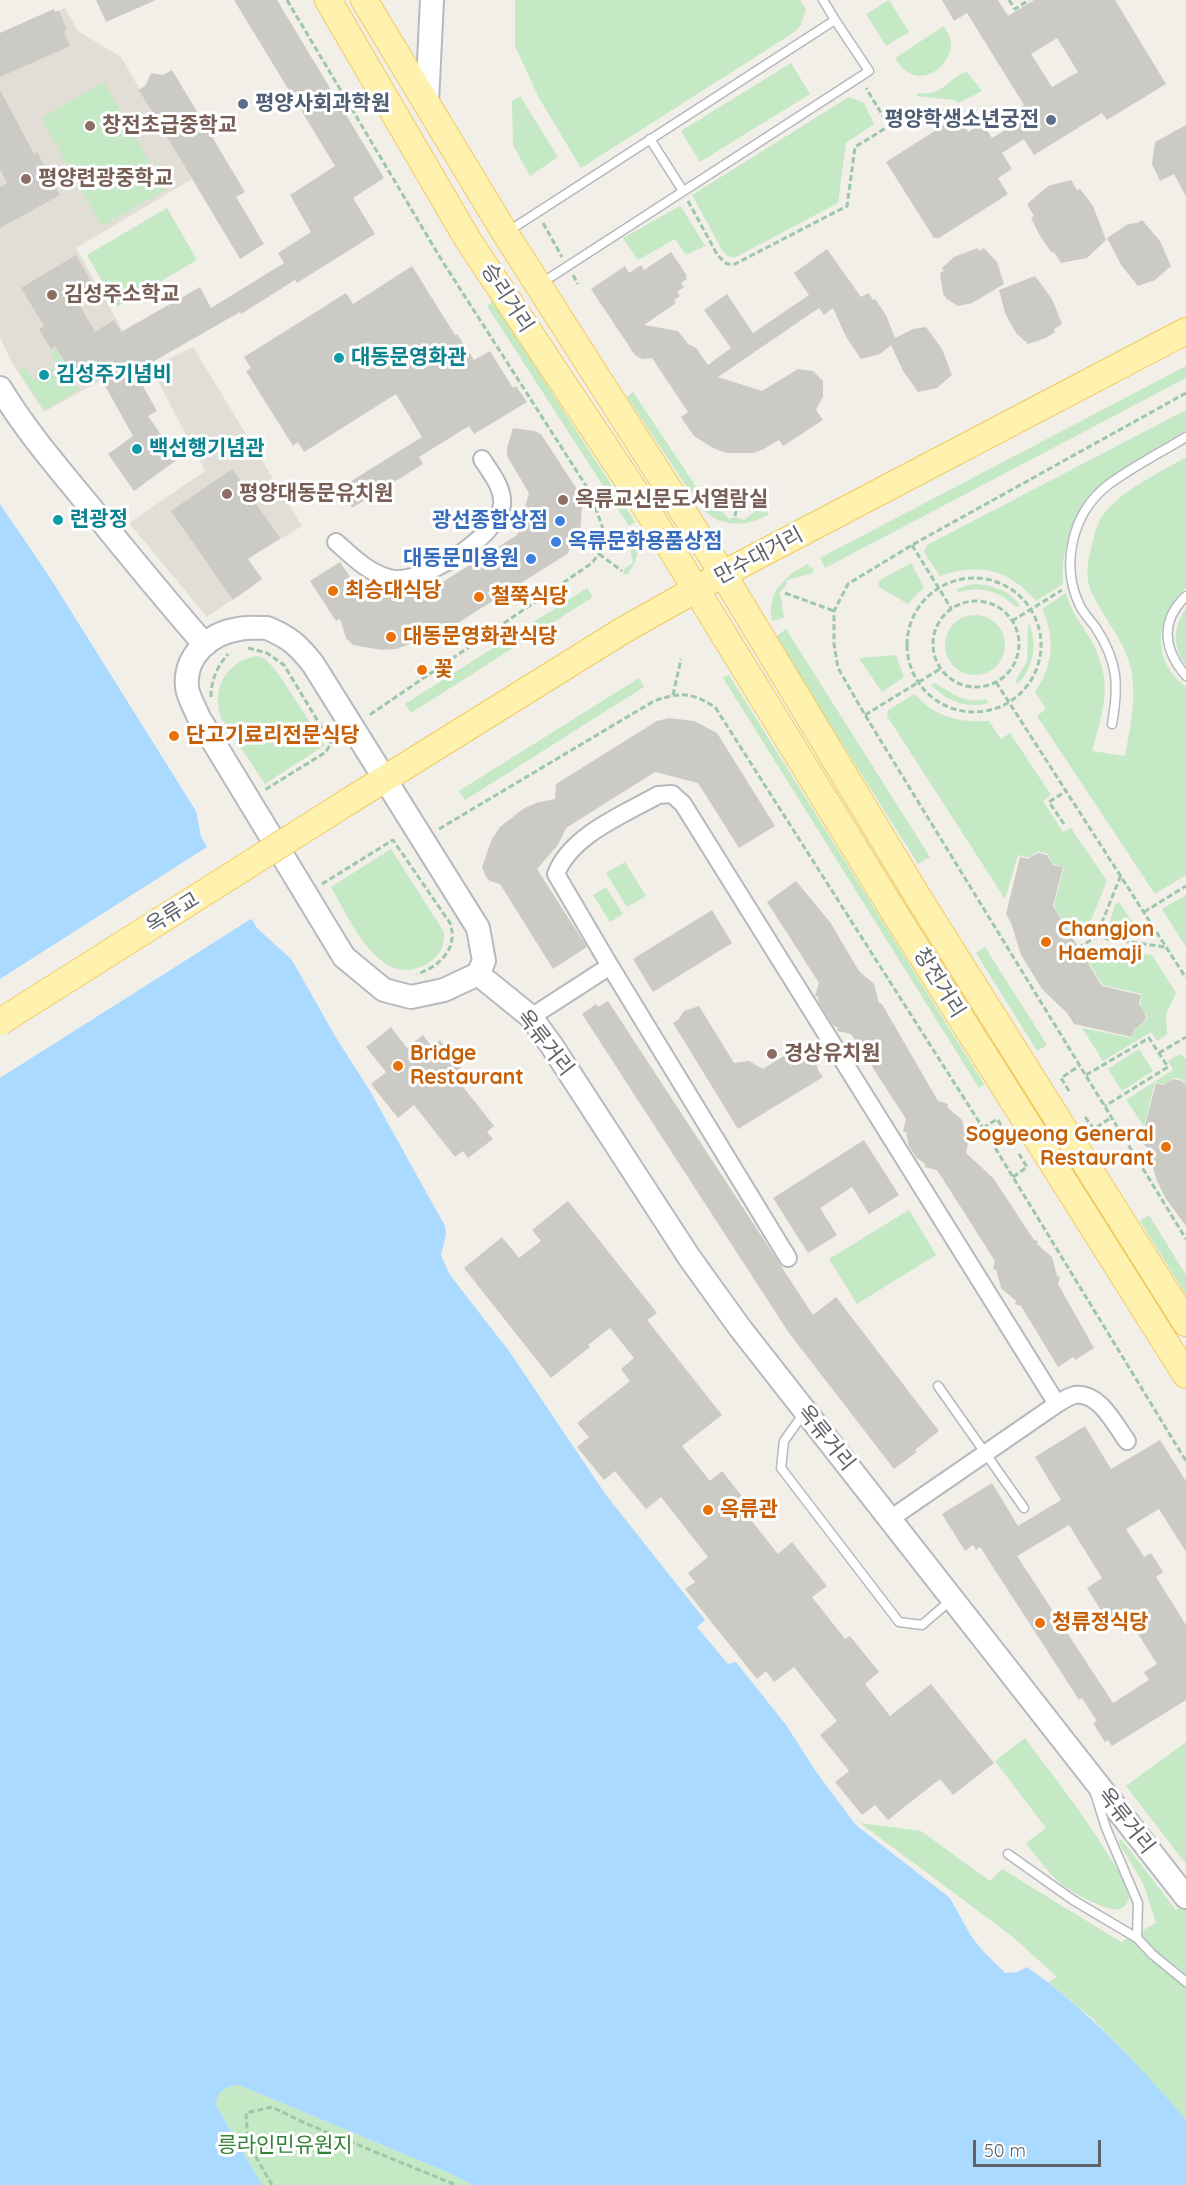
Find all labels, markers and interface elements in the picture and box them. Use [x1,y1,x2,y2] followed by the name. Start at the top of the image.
[255,91,390,117] place label: 평양사회과학원
[236,97,250,111] marker: 평양사회과학원
[884,107,1039,133] place label: 평양학생소년궁전
[102,113,237,139] place label: 창전초급중학교
[1044,113,1058,127] marker: 평양학생소년궁전
[83,119,97,133] marker: 창전초급중학교
[38,166,173,192] place label: 평양련광중학교
[19,172,33,186] marker: 평양련광중학교
[475,259,539,337] street label: 승리거리
[64,282,180,308] place label: 김성주소학교
[45,288,59,302] marker: 김성주소학교
[351,345,467,371] place label: 대동문영화관
[332,351,346,365] marker: 대동문영화관
[56,362,172,388] place label: 김성주기념비
[37,368,51,382] marker: 김성주기념비
[149,436,265,462] place label: 백선행기념관
[130,442,144,456] marker: 백선행기념관
[239,481,394,507] place label: 평양대동문유치원
[220,487,234,501] marker: 평양대동문유치원
[575,487,768,513] place label: 옥류교신문도서열람실
[556,493,570,507] marker: 옥류교신문도서열람실
[70,507,128,533] place label: 련광정
[432,508,548,534] place label: 광선종합상점
[51,513,65,527] marker: 련광정
[553,514,567,528] marker: 광선종합상점
[710,522,808,590] street label: 만수대거리
[568,529,723,555] place label: 옥류문화용품상점
[549,535,563,549] marker: 옥류문화용품상점
[403,546,519,572] place label: 대동문미용원
[524,552,538,566] marker: 대동문미용원
[345,578,442,604] place label: 최승대식당
[326,584,340,598] marker: 최승대식당
[491,584,568,610] place label: 철쭉식당
[472,590,486,604] marker: 철쭉식당
[403,624,558,650] place label: 대동문영화관식당
[384,630,398,644] marker: 대동문영화관식당
[434,657,453,683] place label: 꽃
[415,663,429,677] marker: 꽃
[186,723,360,749] place label: 단고기료리전문식당
[167,729,181,743] marker: 단고기료리전문식당
[142,887,204,939] street label: 옥류교
[1058,917,1154,967] place label: Changjon Haemaji
[1039,935,1053,949] marker: Changjon Haemaji
[908,944,970,1022] street label: 창전거리
[511,1005,579,1081] street label: 옥류거리
[410,1041,524,1091] place label: Bridge Restaurant
[784,1041,881,1067] place label: 경상유치원
[765,1047,779,1061] marker: 경상유치원
[391,1059,405,1073] marker: Bridge Restaurant
[966,1122,1154,1172] place label: Sogyeong General Restaurant
[1159,1140,1173,1154] marker: Sogyeong General Restaurant
[792,1400,860,1476] street label: 옥류거리
[720,1497,778,1523] place label: 옥류관
[701,1503,715,1517] marker: 옥류관
[1052,1610,1149,1636] place label: 청류정식당
[1033,1616,1047,1630] marker: 청류정식당
[1092,1783,1160,1859] street label: 옥류거리
[976,2128,1104,2166] scale bar
[217,2133,353,2159] park label: 릉라인민유원지
[984,2139,1026,2162] text: 50 m

